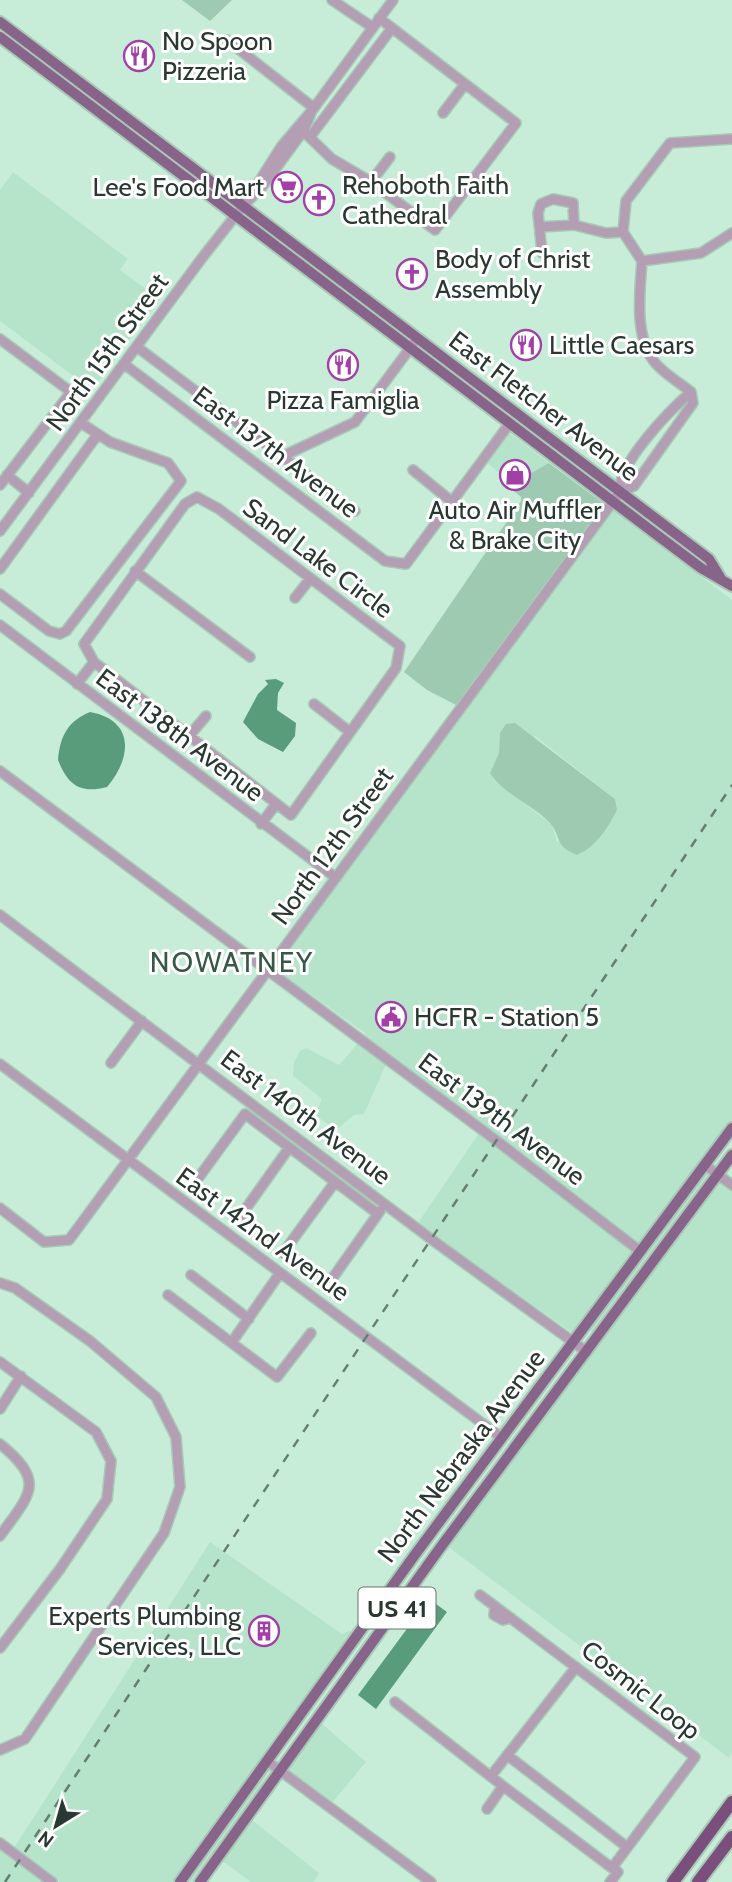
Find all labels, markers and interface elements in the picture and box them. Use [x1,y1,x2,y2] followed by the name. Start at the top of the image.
[162,25,273,87] place label: No Spoon Pizzeria
[122,39,156,73] restaurant icon: No Spoon Pizzeria
[342,169,509,231] place label: Rehoboth Faith Cathedral
[270,170,304,204] supermarket icon: Lee's Food Mart
[92,171,264,203] place label: Lee's Food Mart
[302,183,336,217] church icon: Rehoboth Faith Cathedral
[435,243,590,305] place label: Body of Christ Assembly
[395,257,429,291] church icon: Body of Christ Assembly
[39,267,175,437] street label: North 15th Street
[443,324,645,488] street label: East Fletcher Avenue
[509,328,543,362] restaurant icon: Little Caesars
[549,329,694,361] place label: Little Caesars
[326,348,360,382] restaurant icon: Pizza Famiglia
[187,379,365,525] street label: East 137th Avenue
[266,384,420,416] place label: Pizza Famiglia
[498,458,532,492] shop icon: Auto Air Muffler & Brake City
[237,491,399,625] street label: Sand Lake Circle
[429,494,602,556] place label: Auto Air Muffler & Brake City
[90,662,270,808] street label: East 138th Avenue
[264,761,400,931] street label: North 12th Street
[150,945,314,979] district label: NOWATNEY
[374,1000,408,1034] public building icon: HCFR - Station 5
[414,1001,599,1033] place label: HCFR - Station 5
[214,1043,398,1191] street label: East 140th Avenue
[412,1046,592,1192] street label: East 139th Avenue
[170,1160,356,1308] street label: East 142nd Avenue
[370,1343,552,1569] street label: North Nebraska Avenue
[358,1588,436,1628] road number: US 41
[48,1600,242,1662] place label: Experts Plumbing Services, LLC
[247,1614,281,1648] building icon: Experts Plumbing Services, LLC
[575,1634,707,1746] street label: Cosmic Loop
[21,1791,91,1861] north arrow
[34,1826,58,1852] text: N

